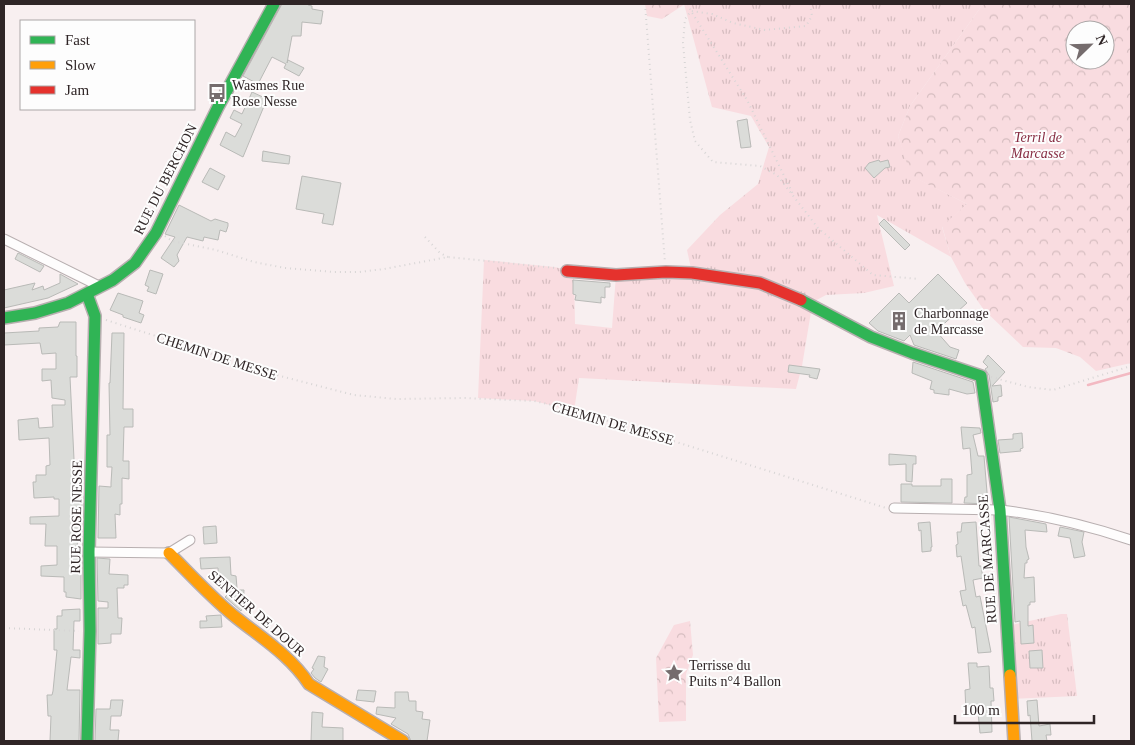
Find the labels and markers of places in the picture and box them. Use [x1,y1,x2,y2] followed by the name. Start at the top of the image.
[232,78,304,109] place label: Wasmes Rue Rose Nesse
[206,82,228,104] bus stop icon: Wasmes Rue Rose Nesse
[914,306,989,337] place label: Charbonnage de Marcasse
[888,310,910,332] building icon: Charbonnage de Marcasse
[689,658,781,689] place label: Terrisse du Puits n°4 Ballon
[663,662,685,684] place icon: Terrisse du Puits n°4 Ballon

